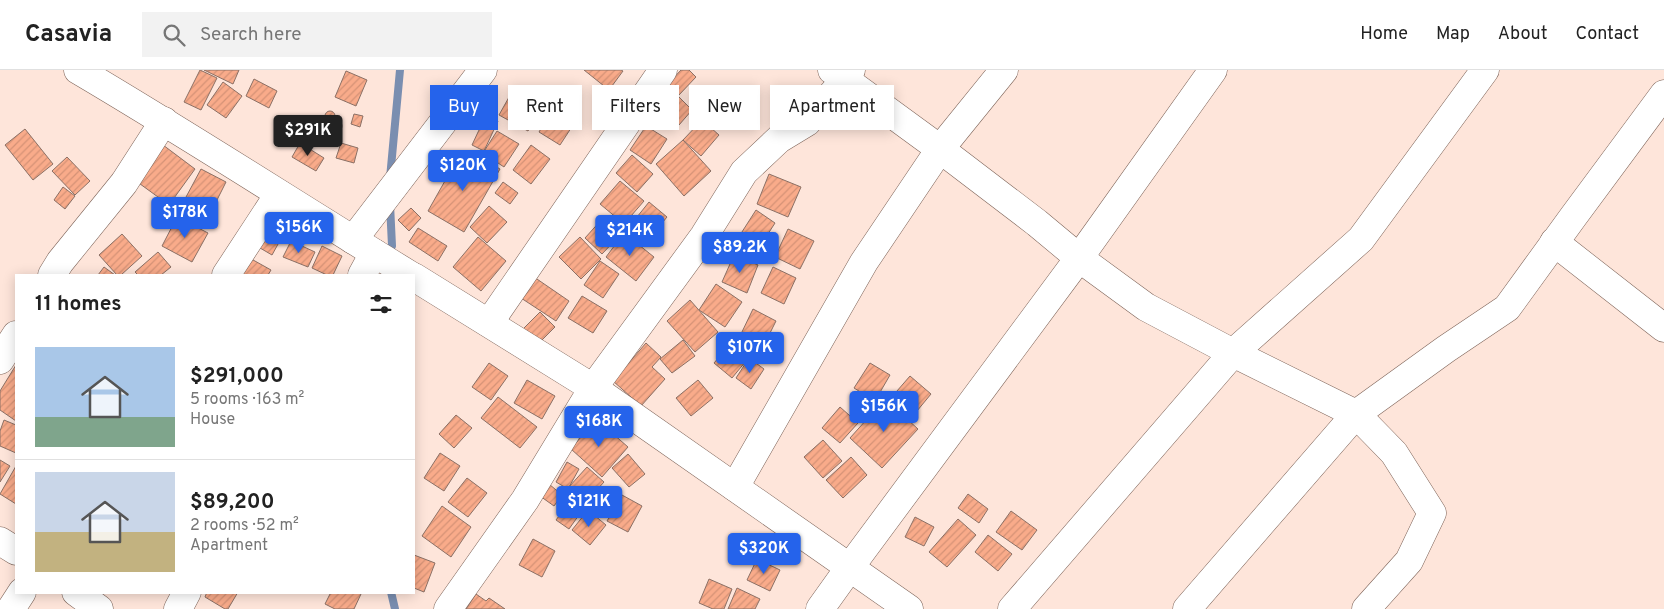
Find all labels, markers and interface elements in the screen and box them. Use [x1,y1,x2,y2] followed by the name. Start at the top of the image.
[142,12,492,57] search box
[25,20,112,50] text: Casavia
[160,21,188,49] icon: search
[200,23,302,47] text: Search here
[1360,23,1408,46] text: Home
[1436,23,1470,46] text: Map
[1498,23,1547,46] text: About
[1575,23,1639,46] text: Contact
[430,85,498,130] chip: Buy
[508,85,582,130] chip: Rent
[592,85,679,130] chip: Filters
[689,85,760,130] chip: New
[770,85,894,130] chip: Apartment
[273,114,343,157] pin: $291K
[285,121,331,141] text: $291K
[428,150,498,192] pin: $120K
[439,156,487,176] text: $120K
[150,196,220,239] pin: $178K
[162,203,208,223] text: $178K
[264,212,334,254] pin: $156K
[595,214,665,257] pin: $214K
[276,218,323,238] text: $156K
[606,221,654,241] text: $214K
[699,232,781,274] pin: $89.2K
[713,238,767,258] text: $89.2K
[367,290,395,318] icon: filters
[35,291,122,318] text: 11 homes
[715,332,785,374] pin: $107K
[727,338,773,358] text: $107K
[190,363,284,390] text: $291,000
[75,367,135,427] icon: home
[190,390,304,410] text: 5 rooms · 163 m²
[849,390,919,433] pin: $156K
[861,397,908,417] text: $156K
[564,406,634,448] pin: $168K
[190,410,235,430] text: House
[575,412,623,432] text: $168K
[554,486,624,528] pin: $121K
[190,489,275,516] text: $89,200
[75,492,135,552] icon: home
[567,492,611,512] text: $121K
[190,516,299,536] text: 2 rooms · 52 m²
[729,532,799,575] pin: $320K
[190,536,268,556] text: Apartment
[739,539,789,559] text: $320K

